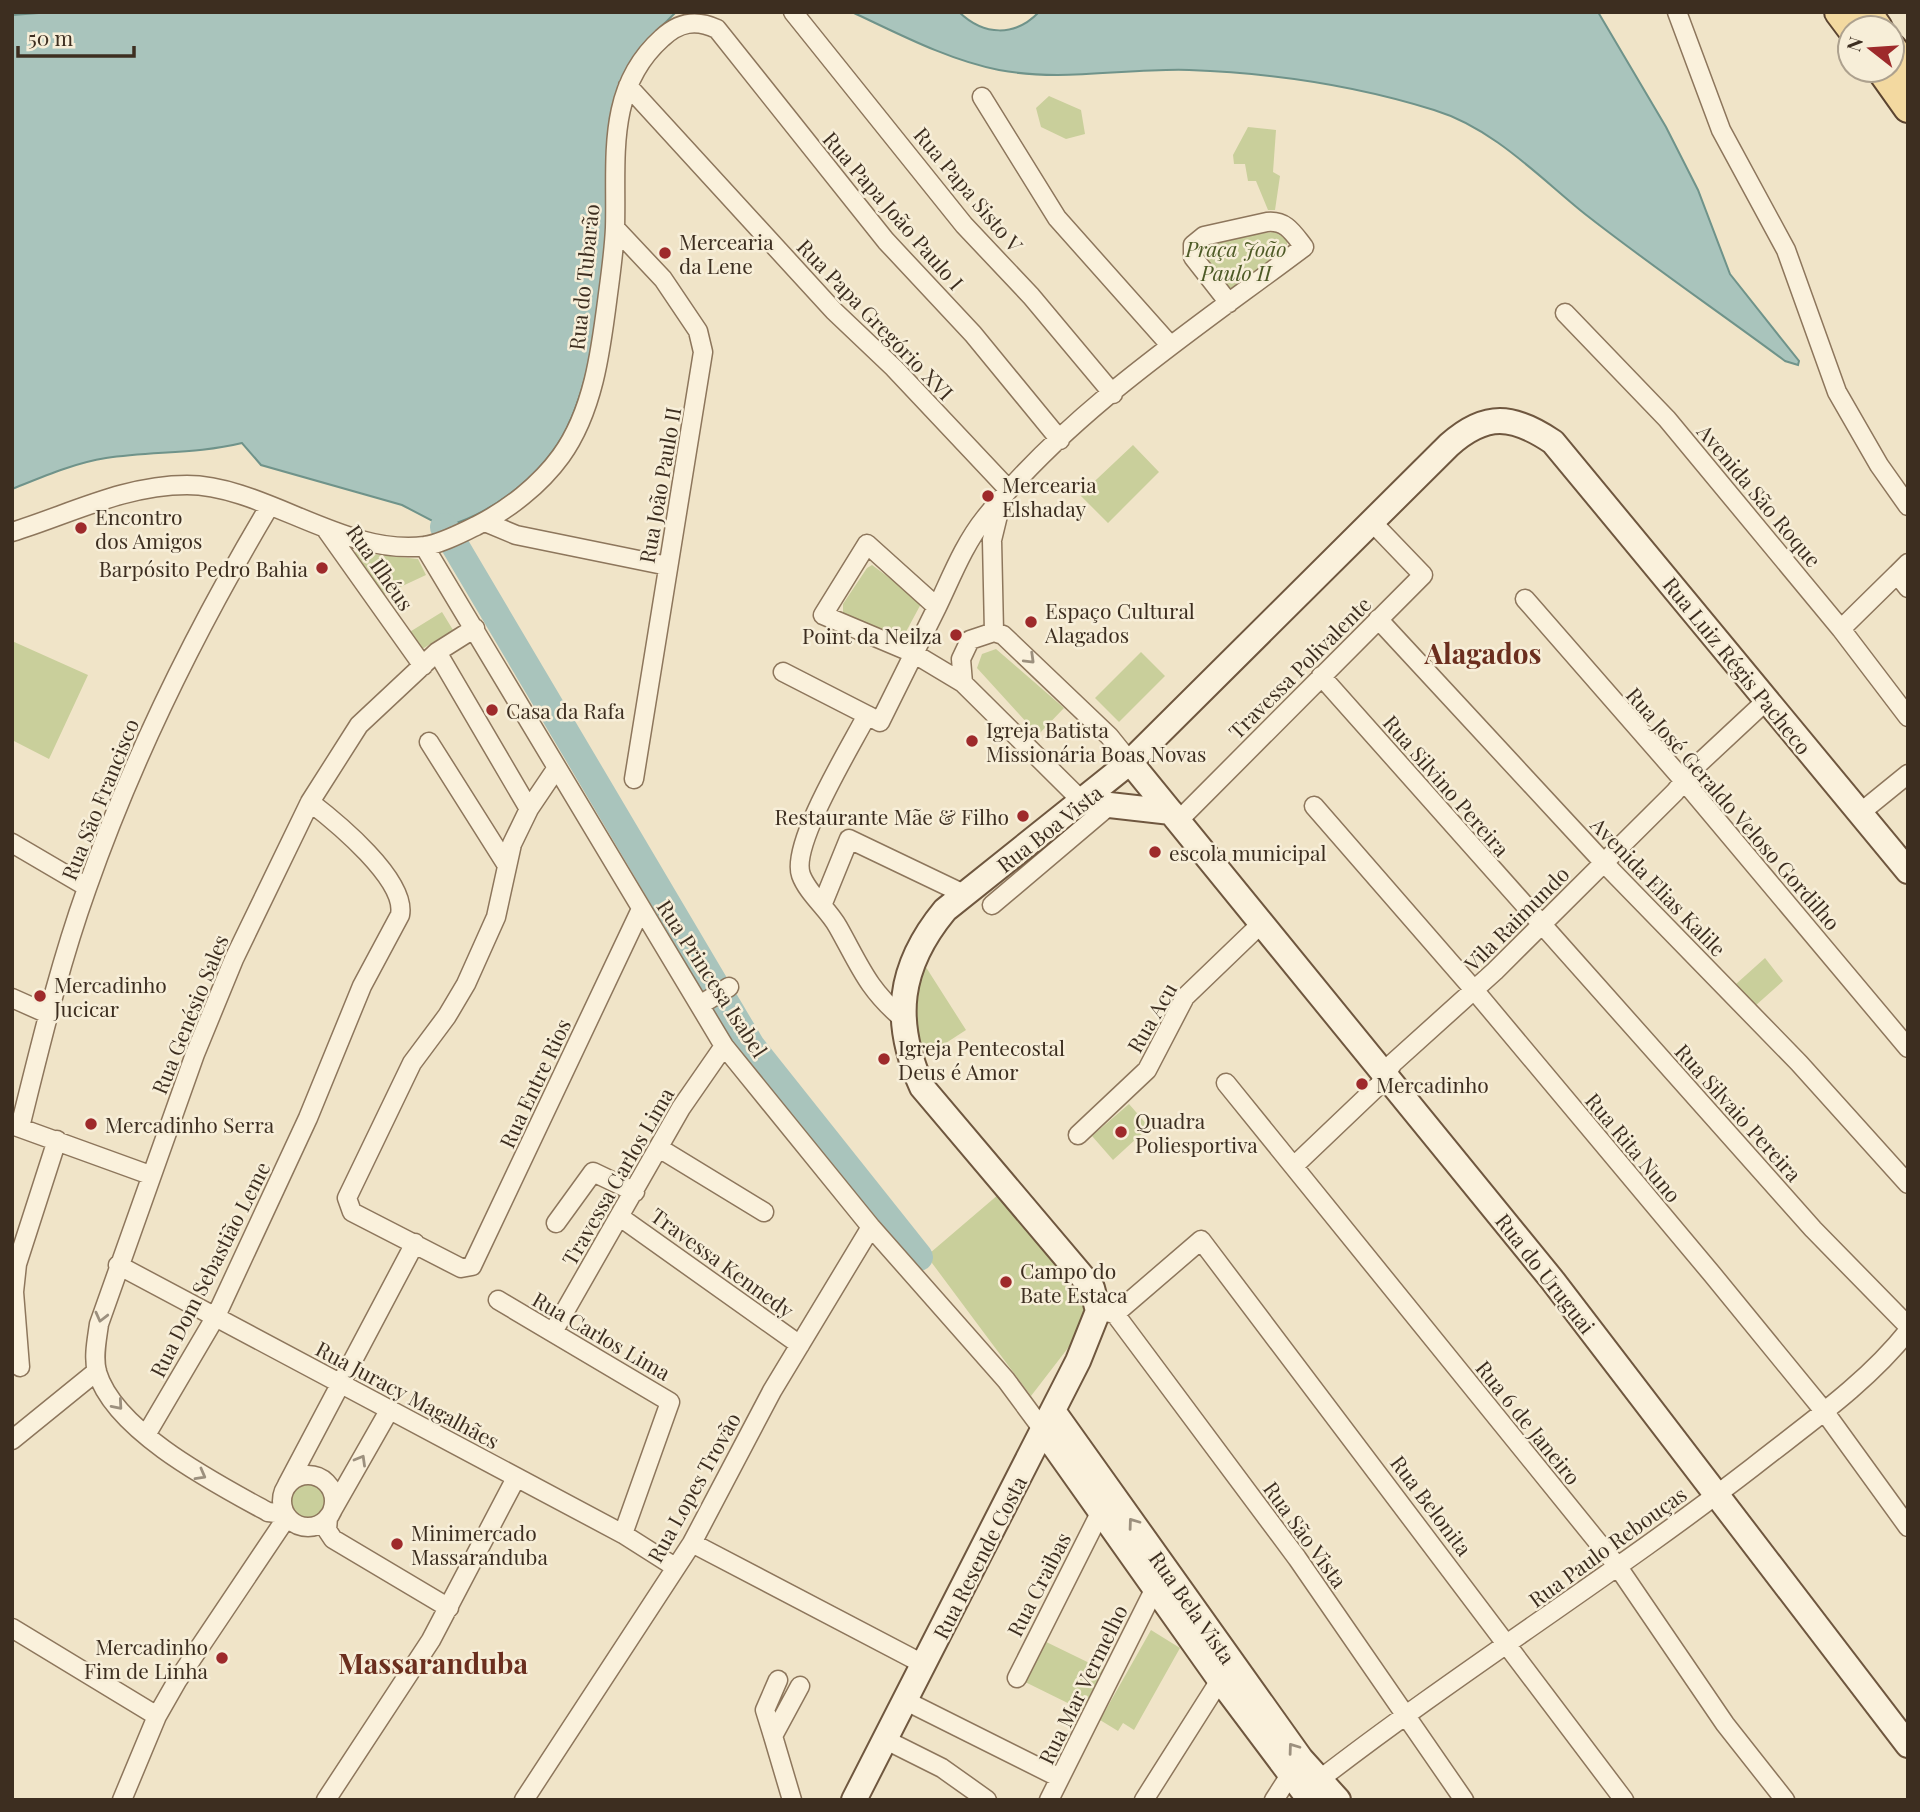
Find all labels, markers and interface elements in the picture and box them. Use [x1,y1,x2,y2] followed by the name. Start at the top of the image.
[18,14,133,58] scale bar
[1836,14,1906,84] north arrow
[28,23,74,51] text: 50 m
[1839,33,1868,54] text: N
[908,121,1030,258] street label: Rua Papa Sisto V
[817,125,971,295] street label: Rua Papa João Paulo I
[561,202,605,352] street label: Rua do Tubarão
[679,227,774,279] place label: Mercearia da Lene
[792,232,960,406] street label: Rua Papa Gregório XVI
[1184,234,1287,286] park label: Praça João Paulo II
[657,245,673,261] marker: Mercearia da Lene
[631,405,687,565] street label: Rua João Paulo II
[1691,417,1828,572] street label: Avenida São Roque
[1002,470,1097,522] place label: Mercearia Elshaday
[980,488,996,504] marker: Mercearia Elshaday
[95,502,202,554] place label: Encontro dos Amigos
[341,518,421,616] street label: Rua Ilhéus
[73,520,89,536] marker: Encontro dos Amigos
[99,554,309,582] place label: Barpósito Pedro Bahia
[314,560,330,576] marker: Barpósito Pedro Bahia
[1658,570,1818,760] street label: Rua Luiz Régis Pacheco
[1222,590,1376,744] street label: Travessa Polivalente
[1044,596,1195,648] place label: Espaço Cultural Alagados
[1023,614,1039,630] marker: Espaço Cultural Alagados
[802,621,943,649] place label: Point da Neilza
[948,627,964,643] marker: Point da Neilza
[1423,634,1542,671] district label: Alagados
[1022,650,1035,663] one-way arrow
[1621,681,1847,935] street label: Rua José Geraldo Veloso Gordilho
[506,696,625,724] place label: Casa da Rafa
[484,702,500,718] marker: Casa da Rafa
[1378,708,1517,862] street label: Rua Silvino Pereira
[54,714,144,884] street label: Rua São Francisco
[986,715,1206,767] place label: Igreja Batista Missionária Boas Novas
[964,733,980,749] marker: Igreja Batista Missionária Boas Novas
[990,778,1108,878] street label: Rua Boa Vista
[774,802,1009,830] place label: Restaurante Mãe & Filho
[1015,808,1031,824] marker: Restaurante Mãe & Filho
[1585,810,1733,962] street label: Avenida Elias Kalile
[1169,838,1327,866] place label: escola municipal
[1147,844,1163,860] marker: escola municipal
[1457,859,1575,977] street label: Vila Raimundo
[652,894,774,1062] street label: Rua Princesa Isabel
[144,930,234,1098] street label: Rua Genésio Sales
[53,970,167,1022] place label: Mercadinho Jucicar
[1120,977,1182,1057] street label: Rua Acu
[32,988,48,1004] marker: Mercadinho Jucicar
[492,1014,576,1152] street label: Rua Entre Rios
[898,1033,1065,1085] place label: Igreja Pentecostal Deus é Amor
[1670,1037,1809,1187] street label: Rua Silvaio Pereira
[876,1051,892,1067] marker: Igreja Pentecostal Deus é Amor
[1376,1070,1489,1098] place label: Mercadinho
[1354,1076,1370,1092] marker: Mercadinho
[555,1081,680,1270] street label: Travessa Carlos Lima
[1580,1086,1688,1208] street label: Rua Rita Nuno
[1135,1106,1258,1158] place label: Quadra Poliesportiva
[105,1110,275,1138] place label: Mercadinho Serra
[83,1116,99,1132] marker: Mercadinho Serra
[1113,1124,1129,1140] marker: Quadra Poliesportiva
[142,1156,276,1382] street label: Rua Dom Sebastião Leme
[646,1201,801,1324] street label: Travessa Kennedy
[1490,1207,1602,1339] street label: Rua do Uruguai
[1020,1256,1128,1308] place label: Campo do Bate Estaca
[998,1274,1014,1290] marker: Campo do Bate Estaca
[528,1284,676,1386] street label: Rua Carlos Lima
[95,1311,109,1323] one-way arrow
[311,1334,505,1454] street label: Rua Juracy Magalhães
[1470,1354,1588,1490] street label: Rua 6 de Janeiro
[110,1397,122,1410] one-way arrow
[640,1407,746,1567] street label: Rua Lopes Trovão
[1385,1449,1479,1561] street label: Rua Belonita
[353,1455,366,1468] one-way arrow
[193,1467,206,1480] one-way arrow
[926,1470,1032,1643] street label: Rua Resende Costa
[1258,1475,1354,1593] street label: Rua São Vista
[1523,1479,1691,1613] street label: Rua Paulo Rebouças
[411,1518,548,1570] place label: Minimercado Massaranduba
[1129,1518,1141,1531] one-way arrow
[1000,1527,1076,1641] street label: Rua Craibas
[389,1536,405,1552] marker: Minimercado Massaranduba
[1144,1545,1243,1669] street label: Rua Bela Vista
[1031,1599,1133,1769] street label: Rua Mar Vermelho
[84,1632,209,1684] place label: Mercadinho Fim de Linha
[338,1644,529,1681] district label: Massaranduba
[214,1650,230,1666] marker: Mercadinho Fim de Linha
[1289,1743,1301,1756] one-way arrow

